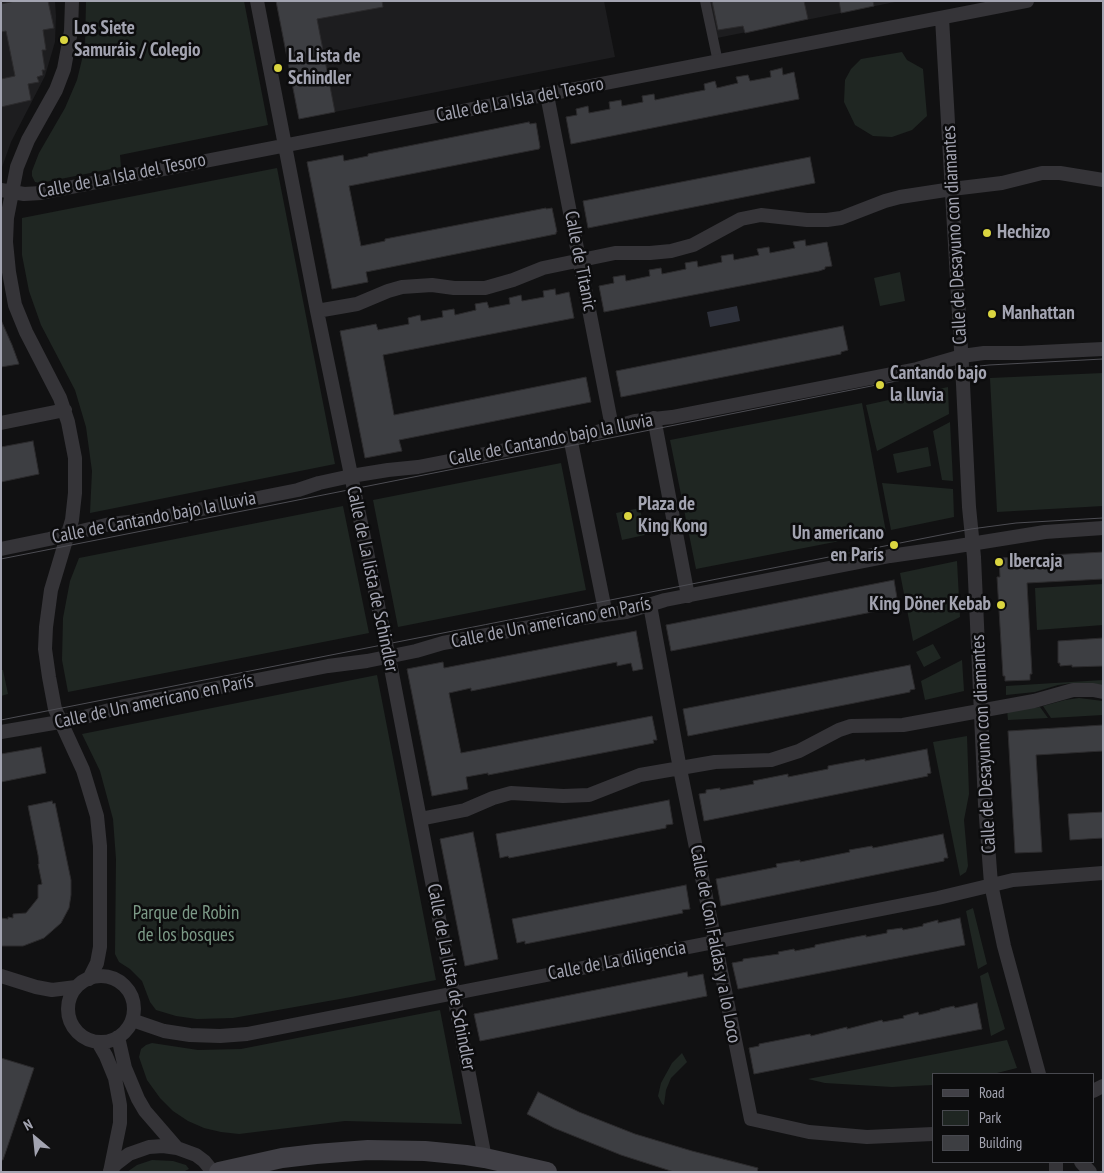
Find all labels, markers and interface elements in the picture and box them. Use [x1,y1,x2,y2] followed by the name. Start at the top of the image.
[74,18,201,62] place label: Los Siete Samuráis / Colegio
[58,34,70,46] marker: Los Siete Samuráis / Colegio
[288,46,361,90] place label: La Lista de Schindler
[272,62,284,74] marker: La Lista de Schindler
[434,73,606,127] street label: Calle de La Isla del Tesoro
[938,125,972,345] street label: Calle de Desayuno con diamantes
[36,149,208,203] street label: Calle de La Isla del Tesoro
[559,209,601,313] street label: Calle de Titanic
[997,222,1050,244] place label: Hechizo
[981,227,993,239] marker: Hechizo
[1002,303,1075,325] place label: Manhattan
[986,308,998,320] marker: Manhattan
[890,363,987,407] place label: Cantando bajo la lluvia
[874,379,886,391] marker: Cantando bajo la lluvia
[447,409,655,471] street label: Calle de Cantando bajo la lluvia
[341,484,403,674] street label: Calle de La lista de Schindler
[50,487,258,549] street label: Calle de Cantando bajo la lluvia
[638,494,707,538] place label: Plaza de King Kong
[622,510,634,522] marker: Plaza de King Kong
[792,523,884,567] place label: Un americano en París
[888,539,900,551] marker: Un americano en París
[1009,551,1062,573] place label: Ibercaja
[993,556,1005,568] marker: Ibercaja
[449,592,653,654] street label: Calle de Un americano en París
[869,594,991,616] place label: King Döner Kebab
[995,599,1007,611] marker: King Döner Kebab
[967,634,1001,854] street label: Calle de Desayuno con diamantes
[52,670,256,734] street label: Calle de Un americano en París
[685,843,745,1045] street label: Calle de Con Faldas y a lo Loco
[422,882,480,1072] street label: Calle de La lista de Schindler
[133,903,239,947] park label: Parque de Robin de los bosques
[546,936,688,986] street label: Calle de La diligencia
[932,1073,1094,1163] legend
[979,1083,1005,1102] text: Road
[979,1108,1001,1127] text: Park
[10,1113,60,1163] north arrow
[20,1115,36,1134] text: N
[979,1133,1022,1152] text: Building

